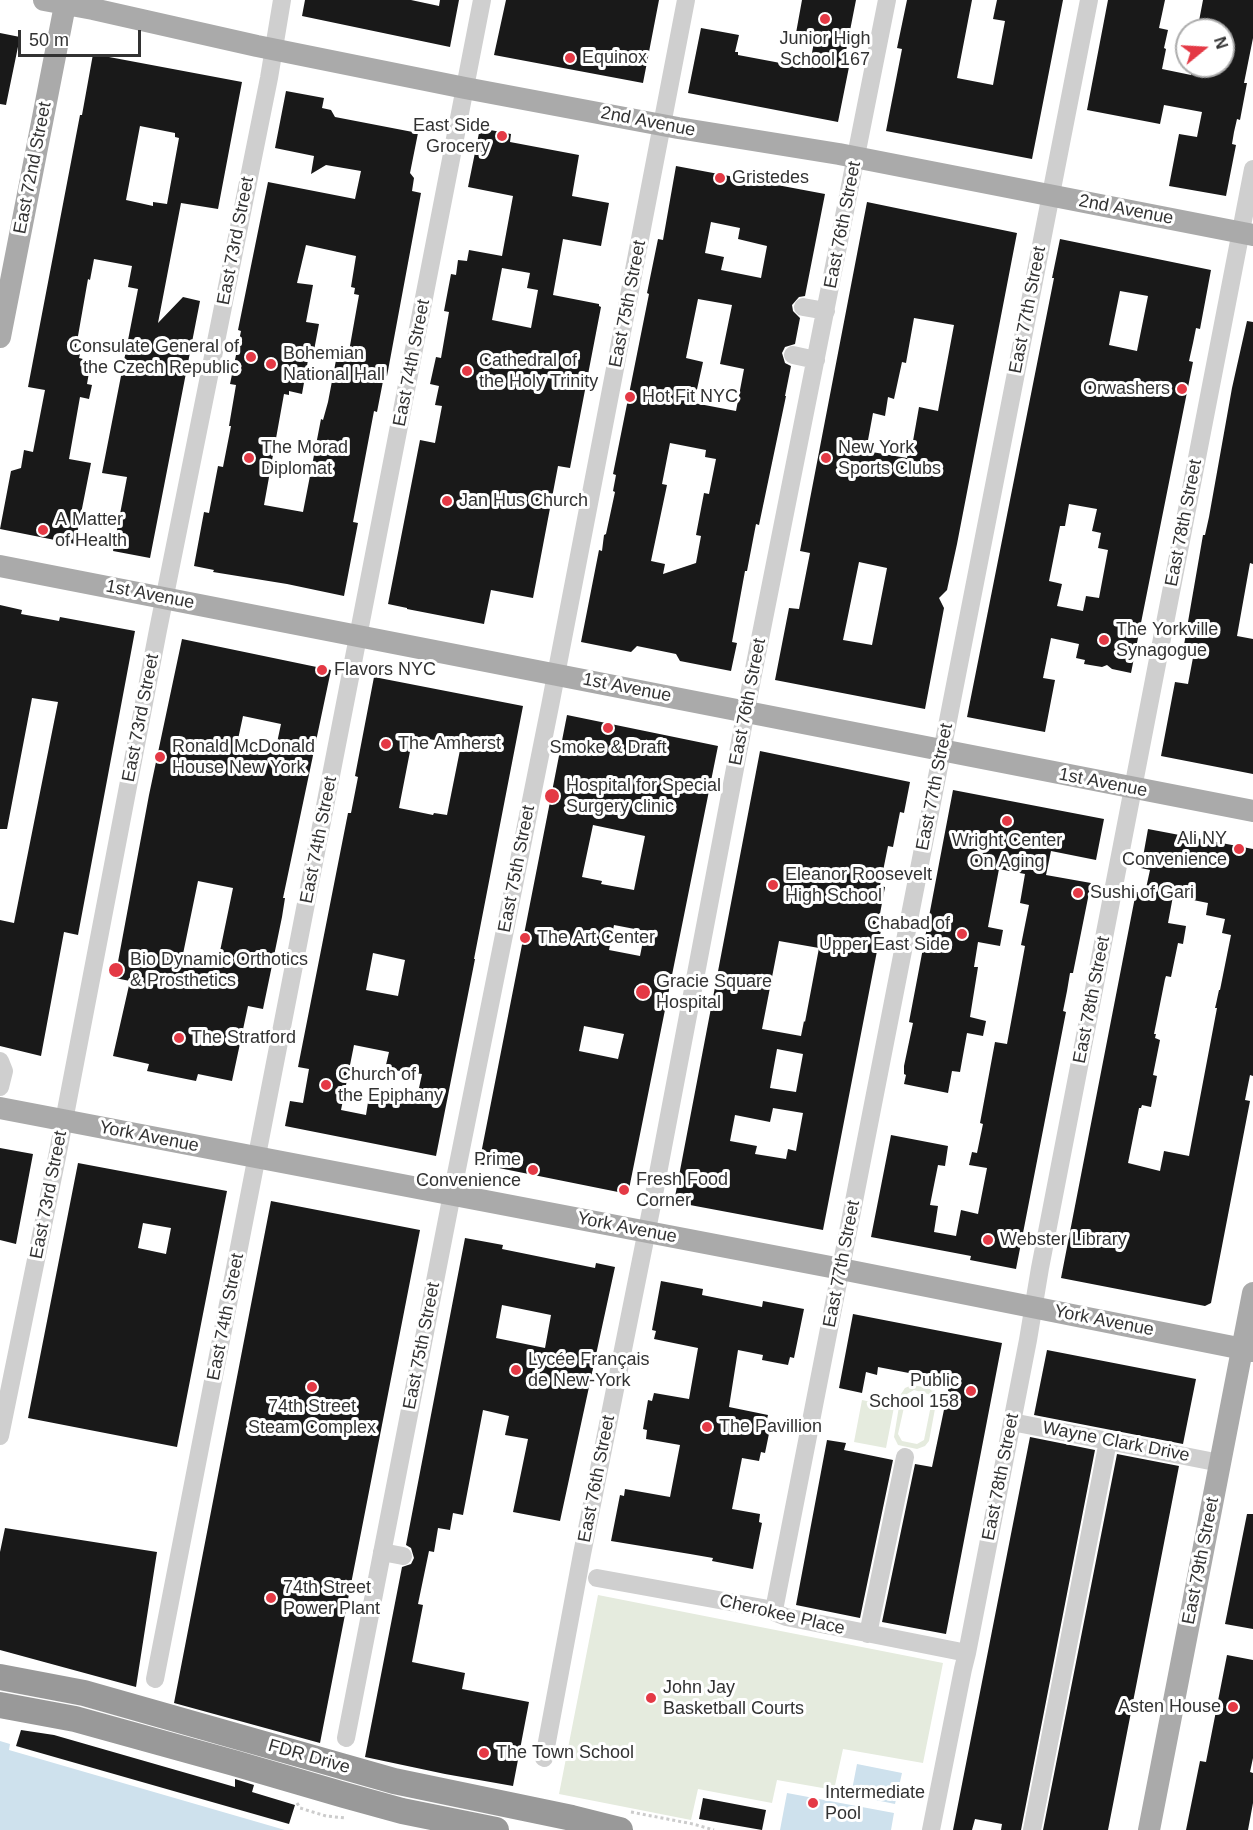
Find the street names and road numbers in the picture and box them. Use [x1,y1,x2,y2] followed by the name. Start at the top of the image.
[10,100,56,236] street label: East 72nd Street
[599,102,697,142] street label: 2nd Avenue
[820,160,866,290] street label: East 76th Street
[213,175,259,307] street label: East 73rd Street
[1077,190,1175,230] street label: 2nd Avenue
[605,239,651,369] street label: East 75th Street
[1005,245,1051,375] street label: East 77th Street
[389,298,435,428] street label: East 74th Street
[1161,458,1207,588] street label: East 78th Street
[104,576,196,614] street label: 1st Avenue
[725,637,771,767] street label: East 76th Street
[118,652,164,784] street label: East 73rd Street
[581,669,673,707] street label: 1st Avenue
[912,722,958,852] street label: East 77th Street
[1057,764,1149,802] street label: 1st Avenue
[296,775,342,905] street label: East 74th Street
[494,804,540,934] street label: East 75th Street
[1069,935,1115,1065] street label: East 78th Street
[97,1117,201,1157] street label: York Avenue
[26,1129,72,1261] street label: East 73rd Street
[819,1199,865,1329] street label: East 77th Street
[575,1208,679,1248] street label: York Avenue
[203,1252,249,1382] street label: East 74th Street
[399,1281,445,1411] street label: East 75th Street
[1052,1301,1156,1341] street label: York Avenue
[978,1412,1024,1542] street label: East 78th Street
[574,1414,620,1544] street label: East 76th Street
[1041,1417,1191,1467] street label: Wayne Clark Drive
[1178,1496,1224,1626] street label: East 79th Street
[717,1590,847,1640] street label: Cherokee Place
[266,1735,352,1779] street label: FDR Drive

